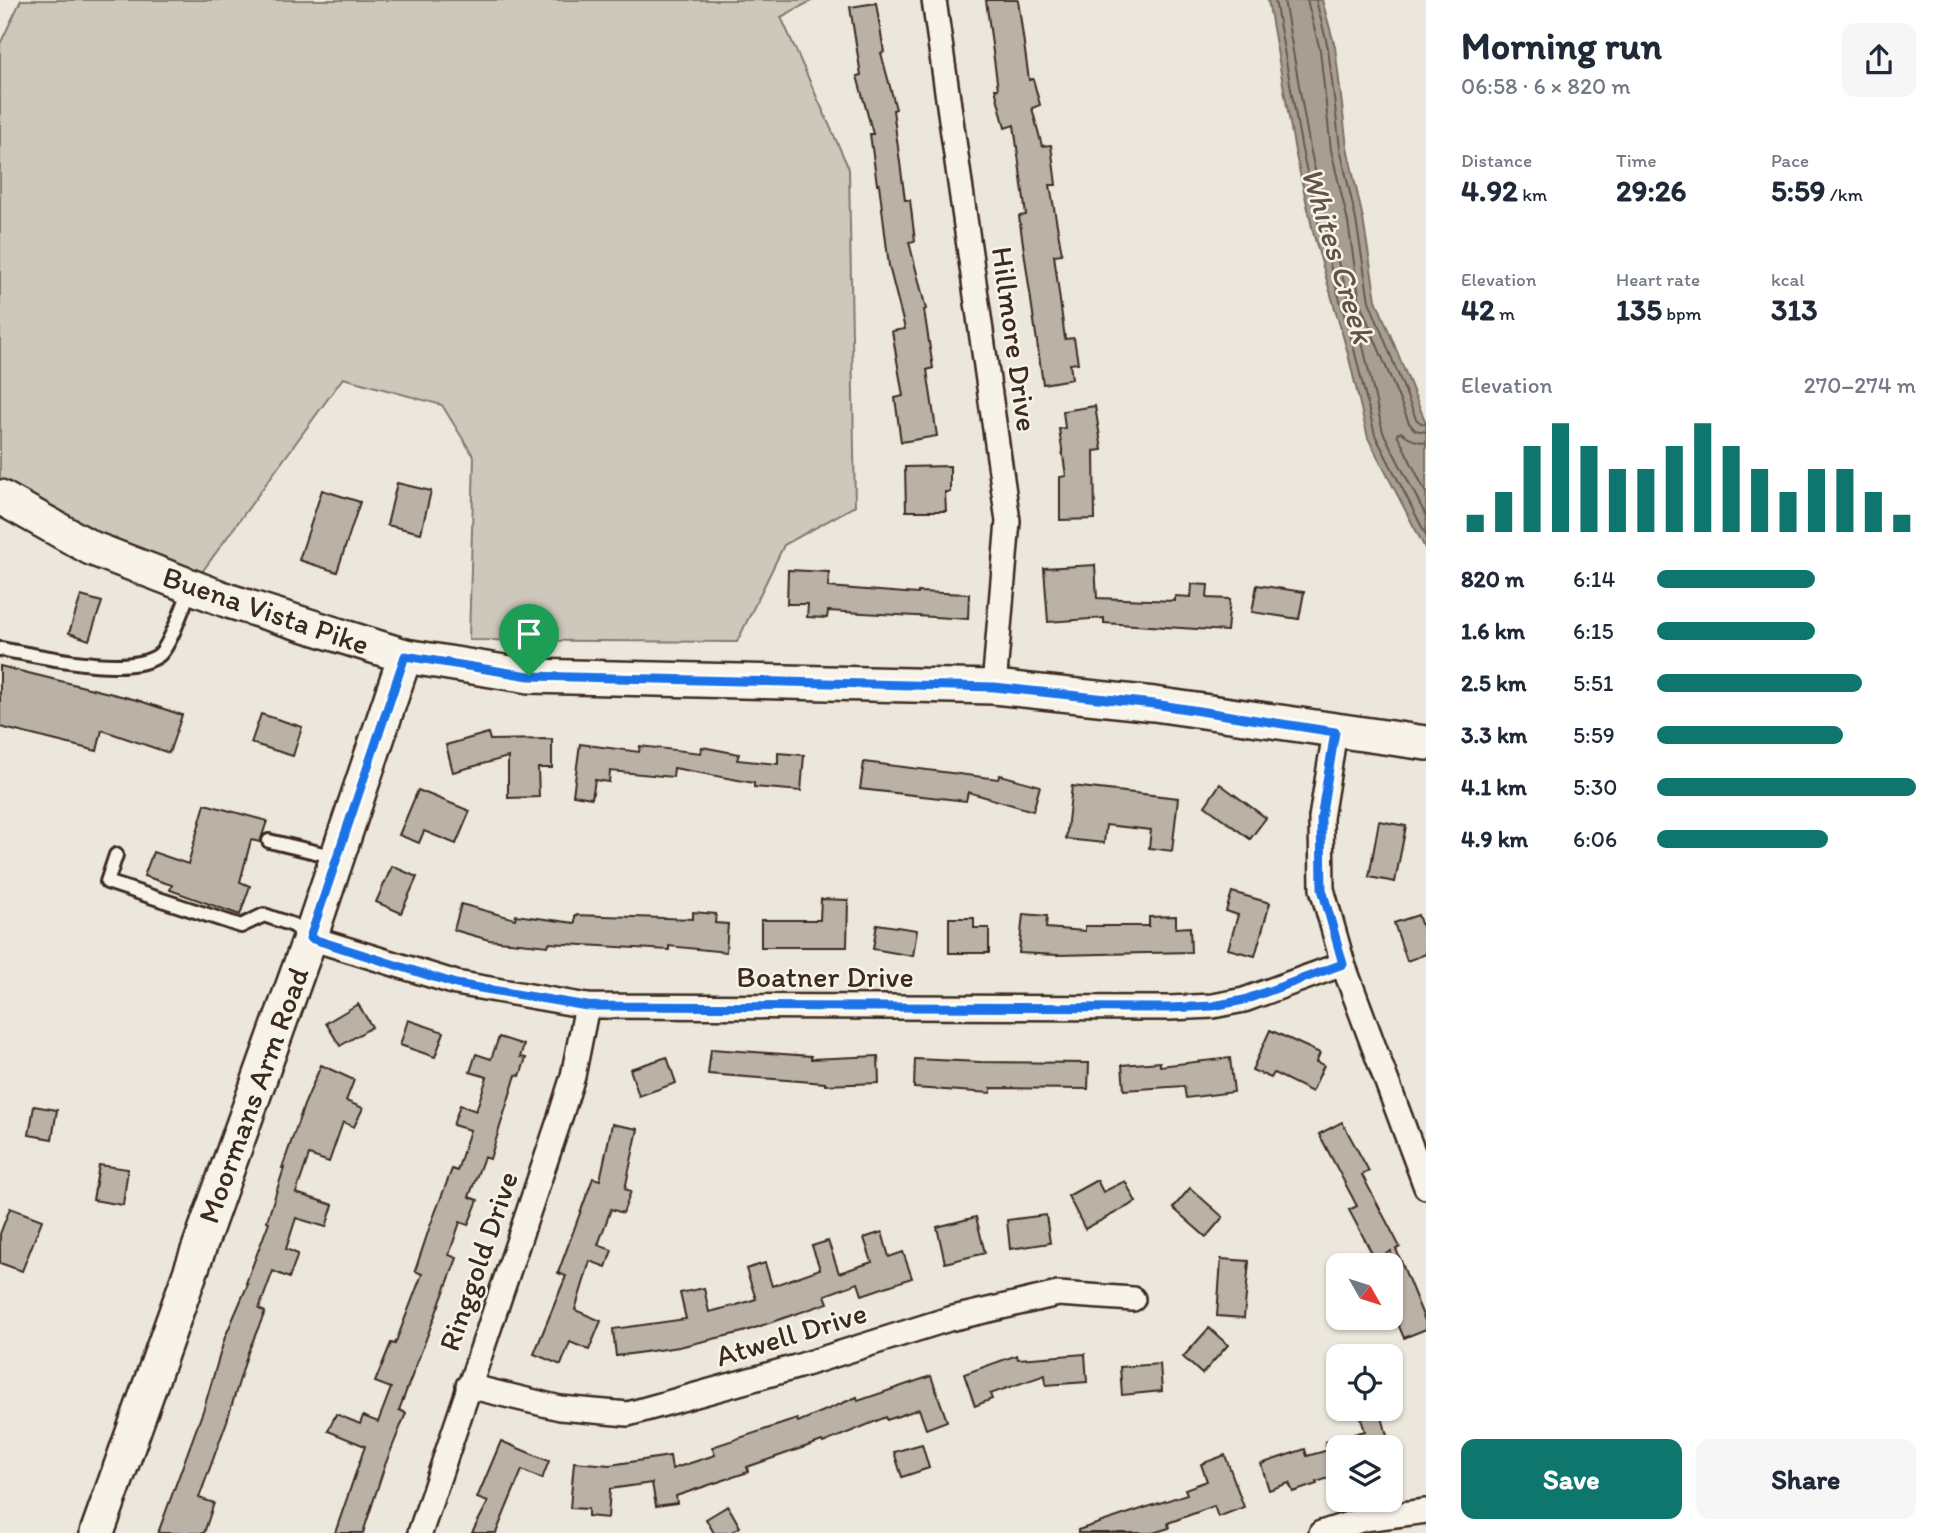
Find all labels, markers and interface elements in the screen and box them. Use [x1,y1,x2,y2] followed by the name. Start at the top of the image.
[1461,23,1662,69] text: Morning run
[1842,23,1916,97] button: share
[1461,72,1631,100] text: 06:58 · 6 × 820 m
[1461,149,1532,172] text: Distance
[1616,149,1657,172] text: Time
[1771,149,1809,172] text: Pace
[1293,163,1383,349] water label: Whites Creek
[1461,172,1518,209] text: 4.92
[1616,172,1686,209] text: 29:26
[1771,172,1826,209] text: 5:59
[1518,183,1547,206] text: km
[1826,183,1863,206] text: /km
[984,244,1046,434] street label: Hillmore Drive
[1461,268,1537,291] text: Elevation
[1616,268,1700,291] text: Heart rate
[1771,268,1805,291] text: kcal
[1461,291,1495,328] text: 42
[1616,291,1662,328] text: 135
[1771,291,1818,328] text: 313
[1495,302,1515,325] text: m
[1662,302,1702,325] text: bpm
[1461,371,1552,399] text: Elevation
[1804,371,1916,399] text: 270–274 m
[158,557,374,663] street label: Buena Vista Pike
[1461,565,1524,593] text: 820 m
[1573,565,1615,593] text: 6:14
[499,604,559,676] pin
[510,615,548,653] icon: arrive
[1461,617,1525,645] text: 1.6 km
[1573,617,1614,645] text: 6:15
[1461,669,1526,697] text: 2.5 km
[1573,669,1613,697] text: 5:51
[1461,721,1527,749] text: 3.3 km
[1573,721,1615,749] text: 5:59
[1461,773,1527,801] text: 4.1 km
[1573,773,1617,801] text: 5:30
[1461,825,1528,853] text: 4.9 km
[1573,825,1617,853] text: 6:06
[736,958,914,995] street label: Boatner Drive
[189,961,317,1228] street label: Moormans Arm Road
[430,1166,526,1356] street label: Ringgold Drive
[1326,1253,1404,1330] north arrow
[1326,1253,1403,1512] map controls
[711,1293,871,1375] street label: Atwell Drive
[1326,1344,1403,1421] button: locate
[1326,1435,1403,1512] button: layers
[1461,1439,1682,1519] button: Save
[1696,1439,1916,1519] button: Share

